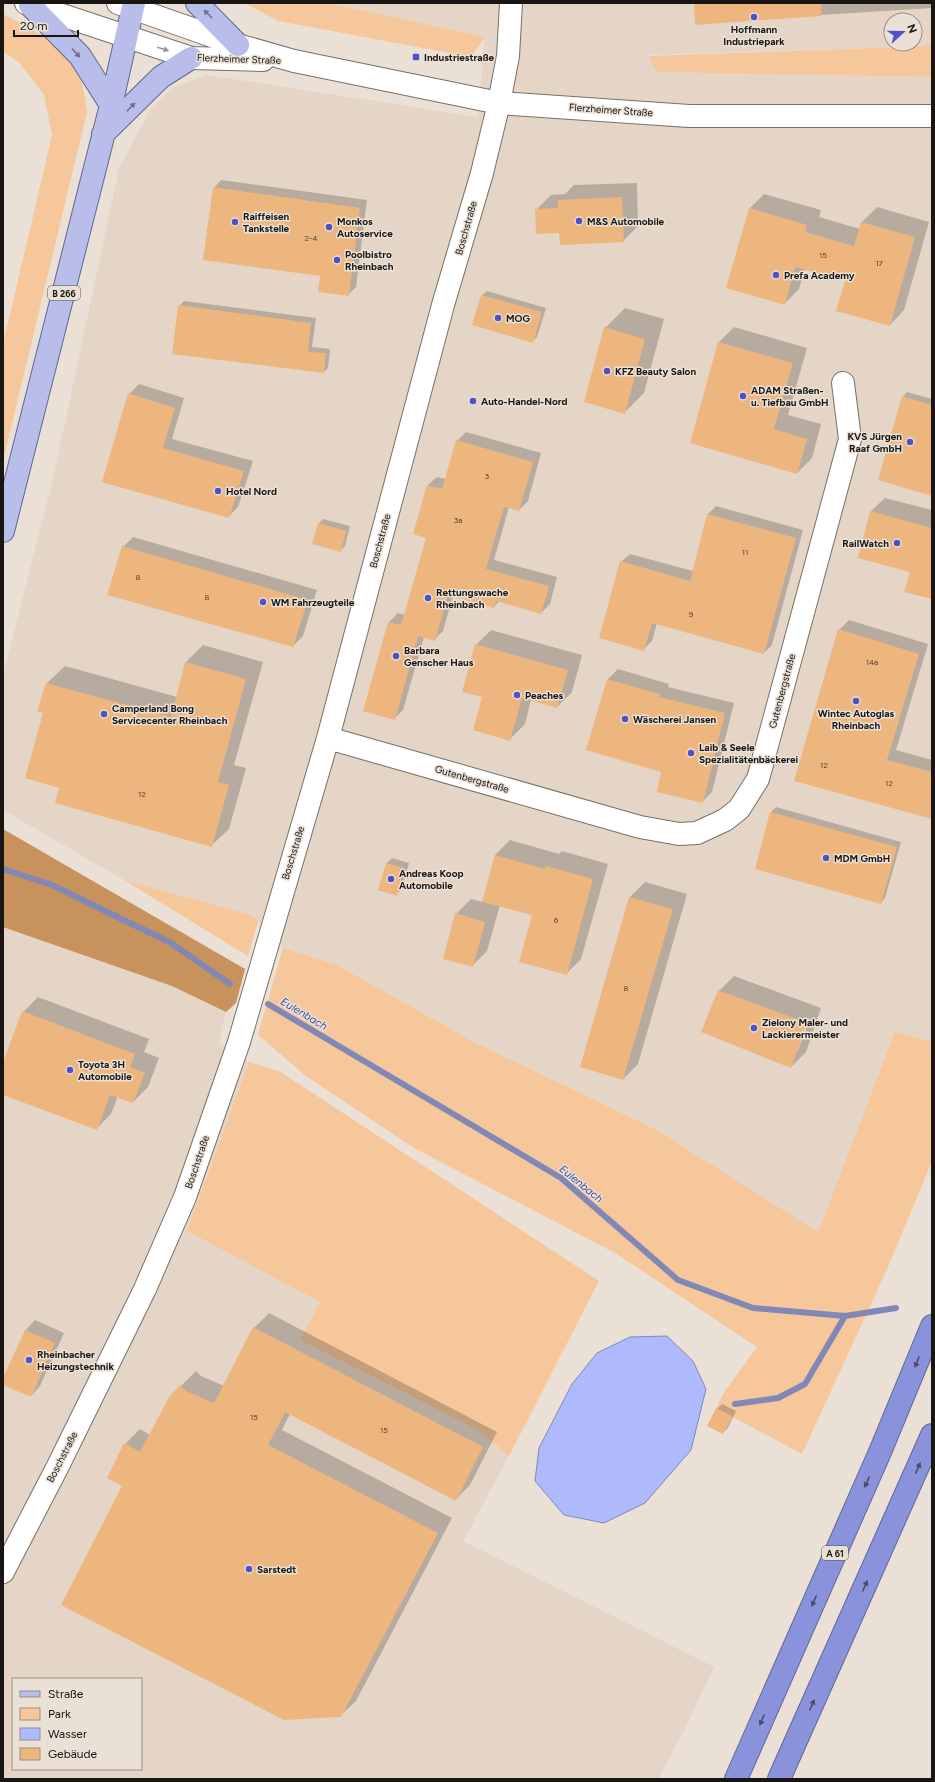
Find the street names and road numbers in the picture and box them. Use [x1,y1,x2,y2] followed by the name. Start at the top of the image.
[197,51,282,67] street label: Flerzheimer Straße
[569,101,654,119] street label: Flerzheimer Straße
[452,199,480,257] street label: Boschstraße
[48,286,80,300] road number: B 266
[367,512,394,570] street label: Boschstraße
[766,652,798,730] street label: Gutenbergstraße
[433,762,511,796] street label: Gutenbergstraße
[279,824,307,881] street label: Boschstraße
[182,1133,212,1190] street label: Boschstraße
[44,1429,81,1485] street label: Boschstraße
[822,1546,848,1560] road number: A 61

